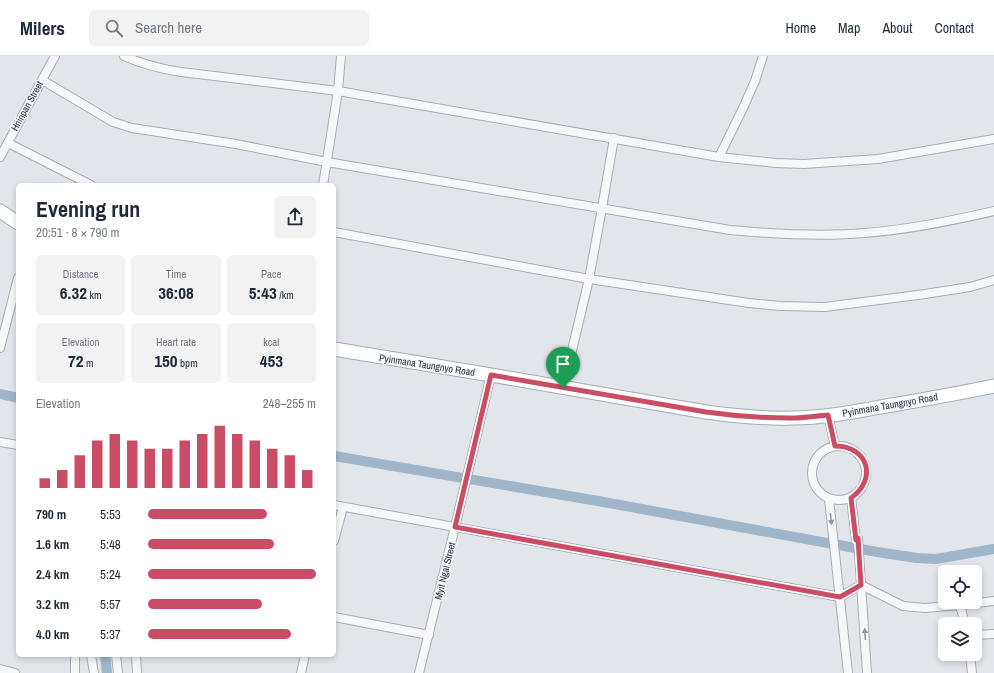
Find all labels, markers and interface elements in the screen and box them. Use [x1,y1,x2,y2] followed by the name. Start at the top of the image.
[89,10,369,46] search box
[20,15,65,41] text: Milers
[103,17,125,39] icon: search
[135,17,202,38] text: Search here
[785,19,816,37] text: Home
[838,19,860,37] text: Map
[882,19,912,37] text: About
[934,19,974,37] text: Contact
[8,78,46,133] street label: Hninpan Street
[36,194,140,224] text: Evening run
[274,196,316,238] button: share
[36,224,119,241] text: 20:51 · 8 × 790 m
[63,267,98,281] text: Distance
[166,267,186,281] text: Time
[261,267,282,281] text: Pace
[60,281,87,304] text: 6.32
[158,281,194,304] text: 36:08
[249,281,277,304] text: 5:43
[87,288,102,302] text: km
[277,288,294,302] text: /km
[62,335,99,349] text: Elevation
[156,335,196,349] text: Heart rate
[263,335,279,349] text: kcal
[546,347,580,388] pin
[68,349,83,372] text: 72
[154,349,178,372] text: 150
[260,349,283,372] text: 453
[378,351,476,379] street label: Pyinmana Taungnyo Road
[552,353,574,375] icon: arrive
[83,356,93,370] text: m
[178,356,198,370] text: bpm
[841,390,939,420] street label: Pyinmana Taungnyo Road
[36,395,80,412] text: Elevation
[263,395,316,412] text: 248–255 m
[36,506,66,523] text: 790 m
[100,506,121,523] text: 5:53
[828,513,834,525] one-way arrow
[36,536,69,553] text: 1.6 km
[100,536,121,553] text: 5:48
[432,540,459,601] street label: Myit Ngal Street
[938,565,982,661] map controls
[938,565,982,609] button: locate
[36,566,69,583] text: 2.4 km
[100,566,121,583] text: 5:24
[36,596,69,613] text: 3.2 km
[100,596,121,613] text: 5:57
[938,617,982,661] button: layers
[36,626,69,643] text: 4.0 km
[100,626,121,643] text: 5:37
[861,628,868,640] one-way arrow

